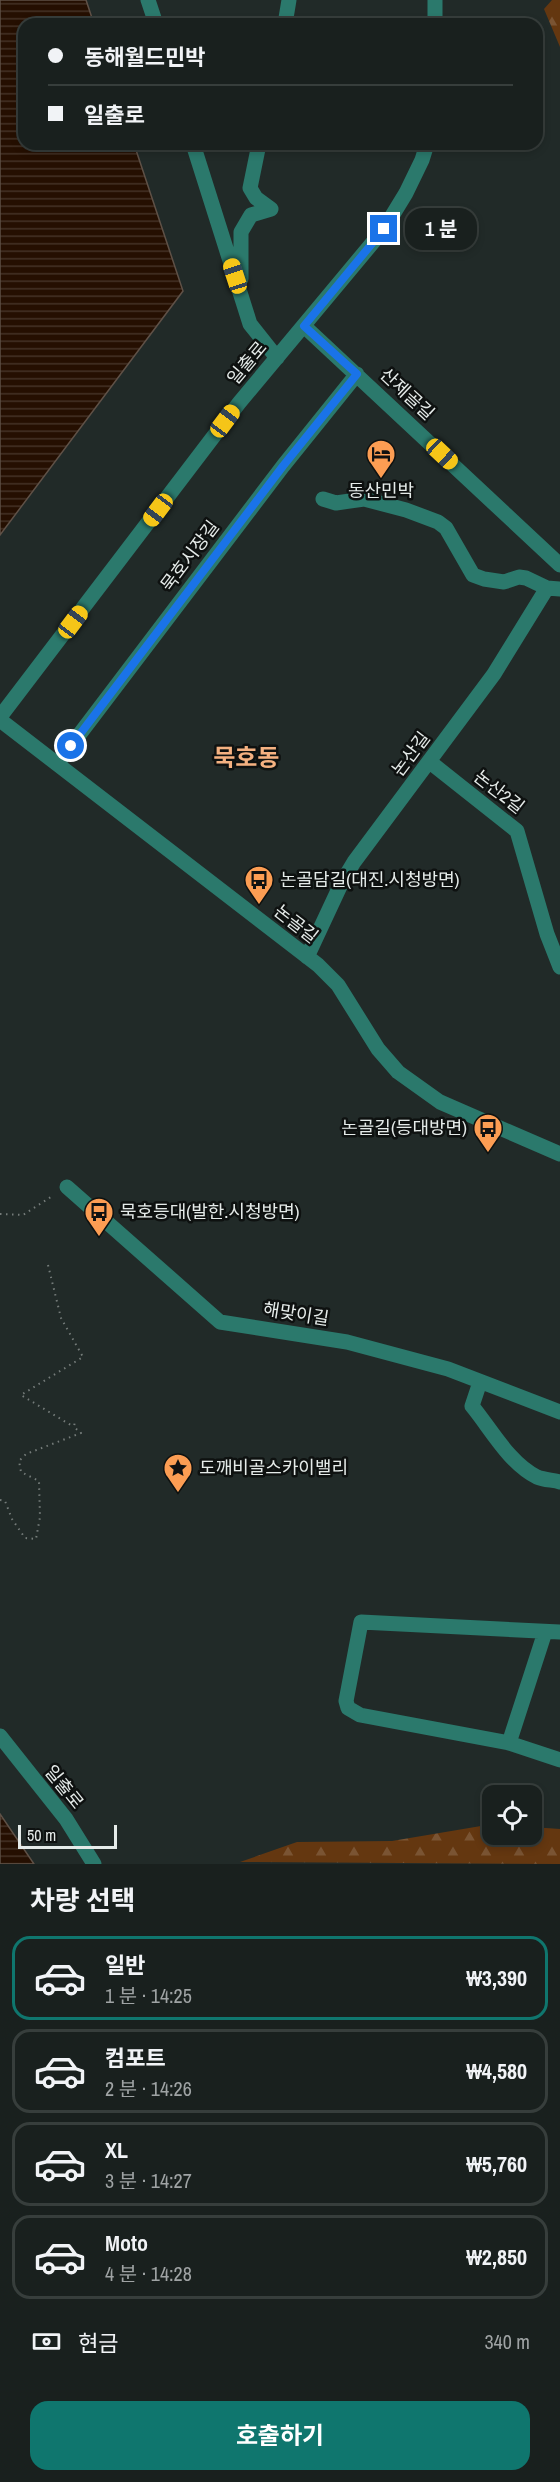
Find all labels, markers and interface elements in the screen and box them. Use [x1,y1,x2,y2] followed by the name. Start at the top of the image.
[84,42,205,72] text: 동해월드민박
[84,100,145,130] text: 일출로
[405,208,477,250] callout: 1 분
[370,215,397,242] route end
[425,215,457,242] text: 1 분
[221,256,249,296] car
[221,336,272,390] street label: 일출로
[375,362,440,425] street label: 산제골길
[207,401,243,441] car
[423,435,461,473] car
[365,438,397,480] hotel icon: 동산민박
[348,478,414,503] place label: 동산민박
[140,490,176,530] car
[155,515,225,596] street label: 묵호시장길
[55,602,91,642] car
[386,726,436,781] street label: 논산길
[57,732,84,759] route start
[213,741,279,773] district label: 묵호동
[469,764,530,819] street label: 논산2길
[243,864,275,906] bus stop icon: 논골담길(대진.시청방면)
[280,867,460,892] place label: 논골담길(대진.시청방면)
[269,898,324,949] street label: 논골길
[472,1112,504,1154] bus stop icon: 논골길(등대방면)
[341,1115,467,1140] place label: 논골길(등대방면)
[83,1196,115,1238] bus stop icon: 묵호등대(발한.시청방면)
[120,1199,300,1224] place label: 묵호등대(발한.시청방면)
[261,1296,331,1331] street label: 해맞이길
[162,1452,194,1494] place icon: 도깨비골스카이밸리
[199,1455,348,1480] place label: 도깨비골스카이밸리
[39,1760,90,1814] street label: 일출로
[482,1785,542,1845] map controls
[482,1785,542,1845] button: locate
[18,1822,117,1850] scale bar
[27,1824,56,1846] text: 50 m
[30,1882,136,1918] text: 차량 선택
[105,1950,145,1980] text: 일반
[33,1951,87,2005] icon: car
[466,1963,527,1993] text: ₩3,390
[105,1982,192,2009] text: 1 분 · 14:25
[105,2043,166,2073] text: 컴포트
[33,2044,87,2098] icon: car
[466,2056,527,2086] text: ₩4,580
[105,2075,192,2102] text: 2 분 · 14:26
[105,2135,128,2165] text: XL
[33,2137,87,2191] icon: car
[466,2149,527,2179] text: ₩5,760
[105,2167,192,2194] text: 3 분 · 14:27
[105,2228,148,2258] text: Moto
[33,2230,87,2284] icon: car
[466,2242,527,2272] text: ₩2,850
[105,2260,192,2287] text: 4 분 · 14:28
[30,2325,63,2358] icon: cash
[78,2328,118,2358] text: 현금
[484,2328,530,2355] text: 340 m
[30,2401,530,2470] button: 호출하기

